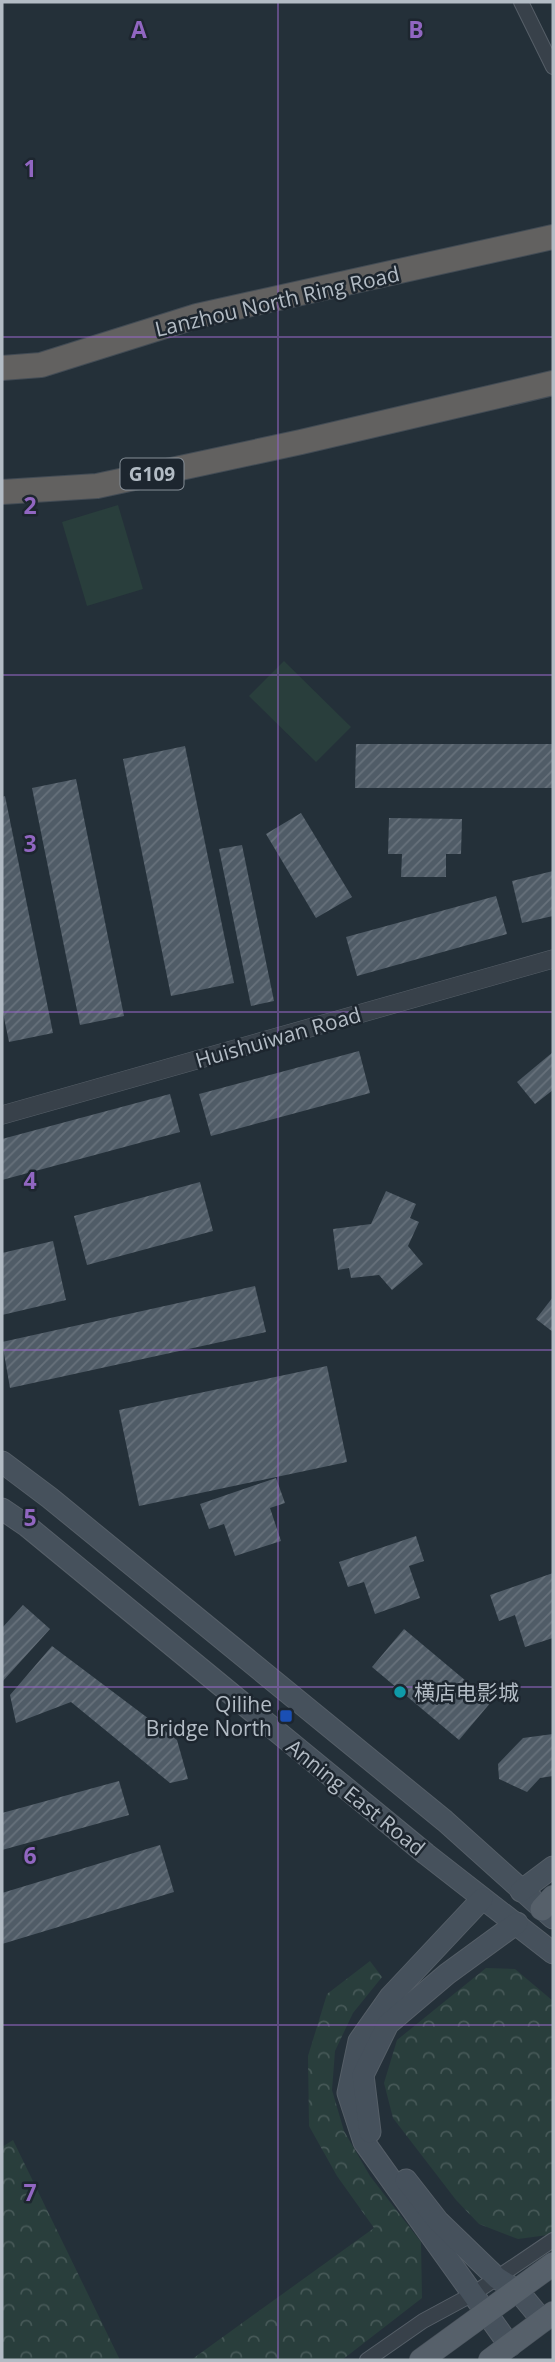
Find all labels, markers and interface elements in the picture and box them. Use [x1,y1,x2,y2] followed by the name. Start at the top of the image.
[131,13,147,45] text: A
[408,13,424,45] text: B
[23,152,37,184] text: 1
[152,259,402,343] street label: Lanzhou North Ring Road
[120,458,184,489] road number: G109
[23,489,37,521] text: 2
[23,827,37,859] text: 3
[192,1000,364,1074] street label: Huishuiwan Road
[23,1164,37,1196] text: 4
[23,1501,37,1533] text: 5
[414,1678,519,1706] place label: 横店电影城
[392,1684,408,1700] marker: 横店电影城
[146,1690,272,1742] place label: Qilihe Bridge North
[278,1708,294,1724] marker: Qilihe Bridge North
[281,1732,431,1862] street label: Anning East Road
[23,1839,37,1871] text: 6
[23,2176,37,2208] text: 7

